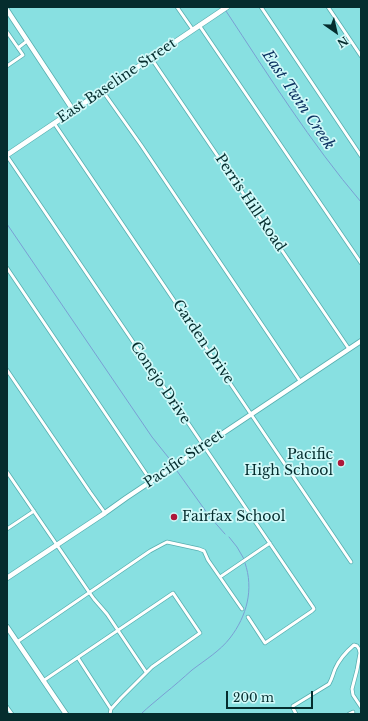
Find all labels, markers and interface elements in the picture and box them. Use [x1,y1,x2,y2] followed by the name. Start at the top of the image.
[316,12,356,52] north arrow
[335,33,351,51] text: N
[54,35,180,127] street label: East Baseline Street
[258,47,338,153] water label: East Twin Creek
[211,151,289,255] street label: Perris Hill Road
[169,297,237,387] street label: Garden Drive
[126,339,194,427] street label: Conejo Drive
[141,426,227,492] street label: Pacific Street
[244,447,333,480] place label: Pacific High School
[336,458,346,468] marker: Pacific High School
[182,509,285,525] place label: Fairfax School
[169,512,179,522] marker: Fairfax School
[228,683,315,709] scale bar
[233,690,274,705] text: 200 m

